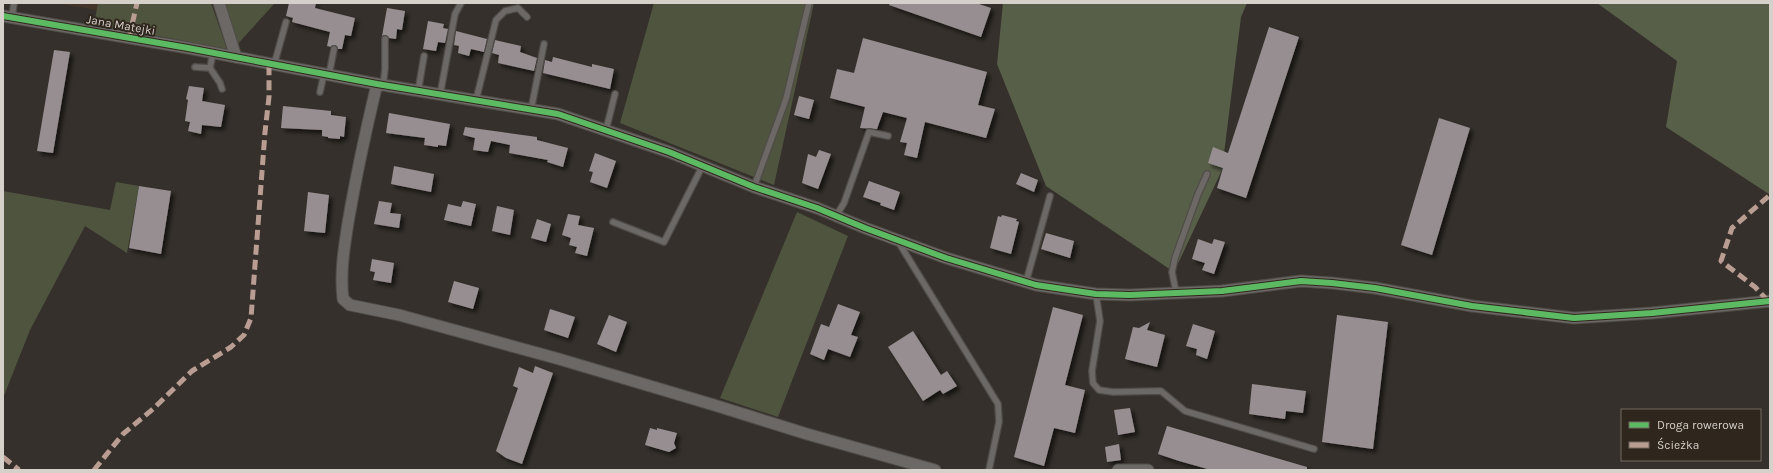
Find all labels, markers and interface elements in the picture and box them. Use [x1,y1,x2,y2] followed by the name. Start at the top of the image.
[85,12,157,38] street label: Jana Matejki
[1621,409,1761,461] legend
[1657,418,1744,432] text: Droga rowerowa
[1657,437,1699,452] text: Ścieżka

